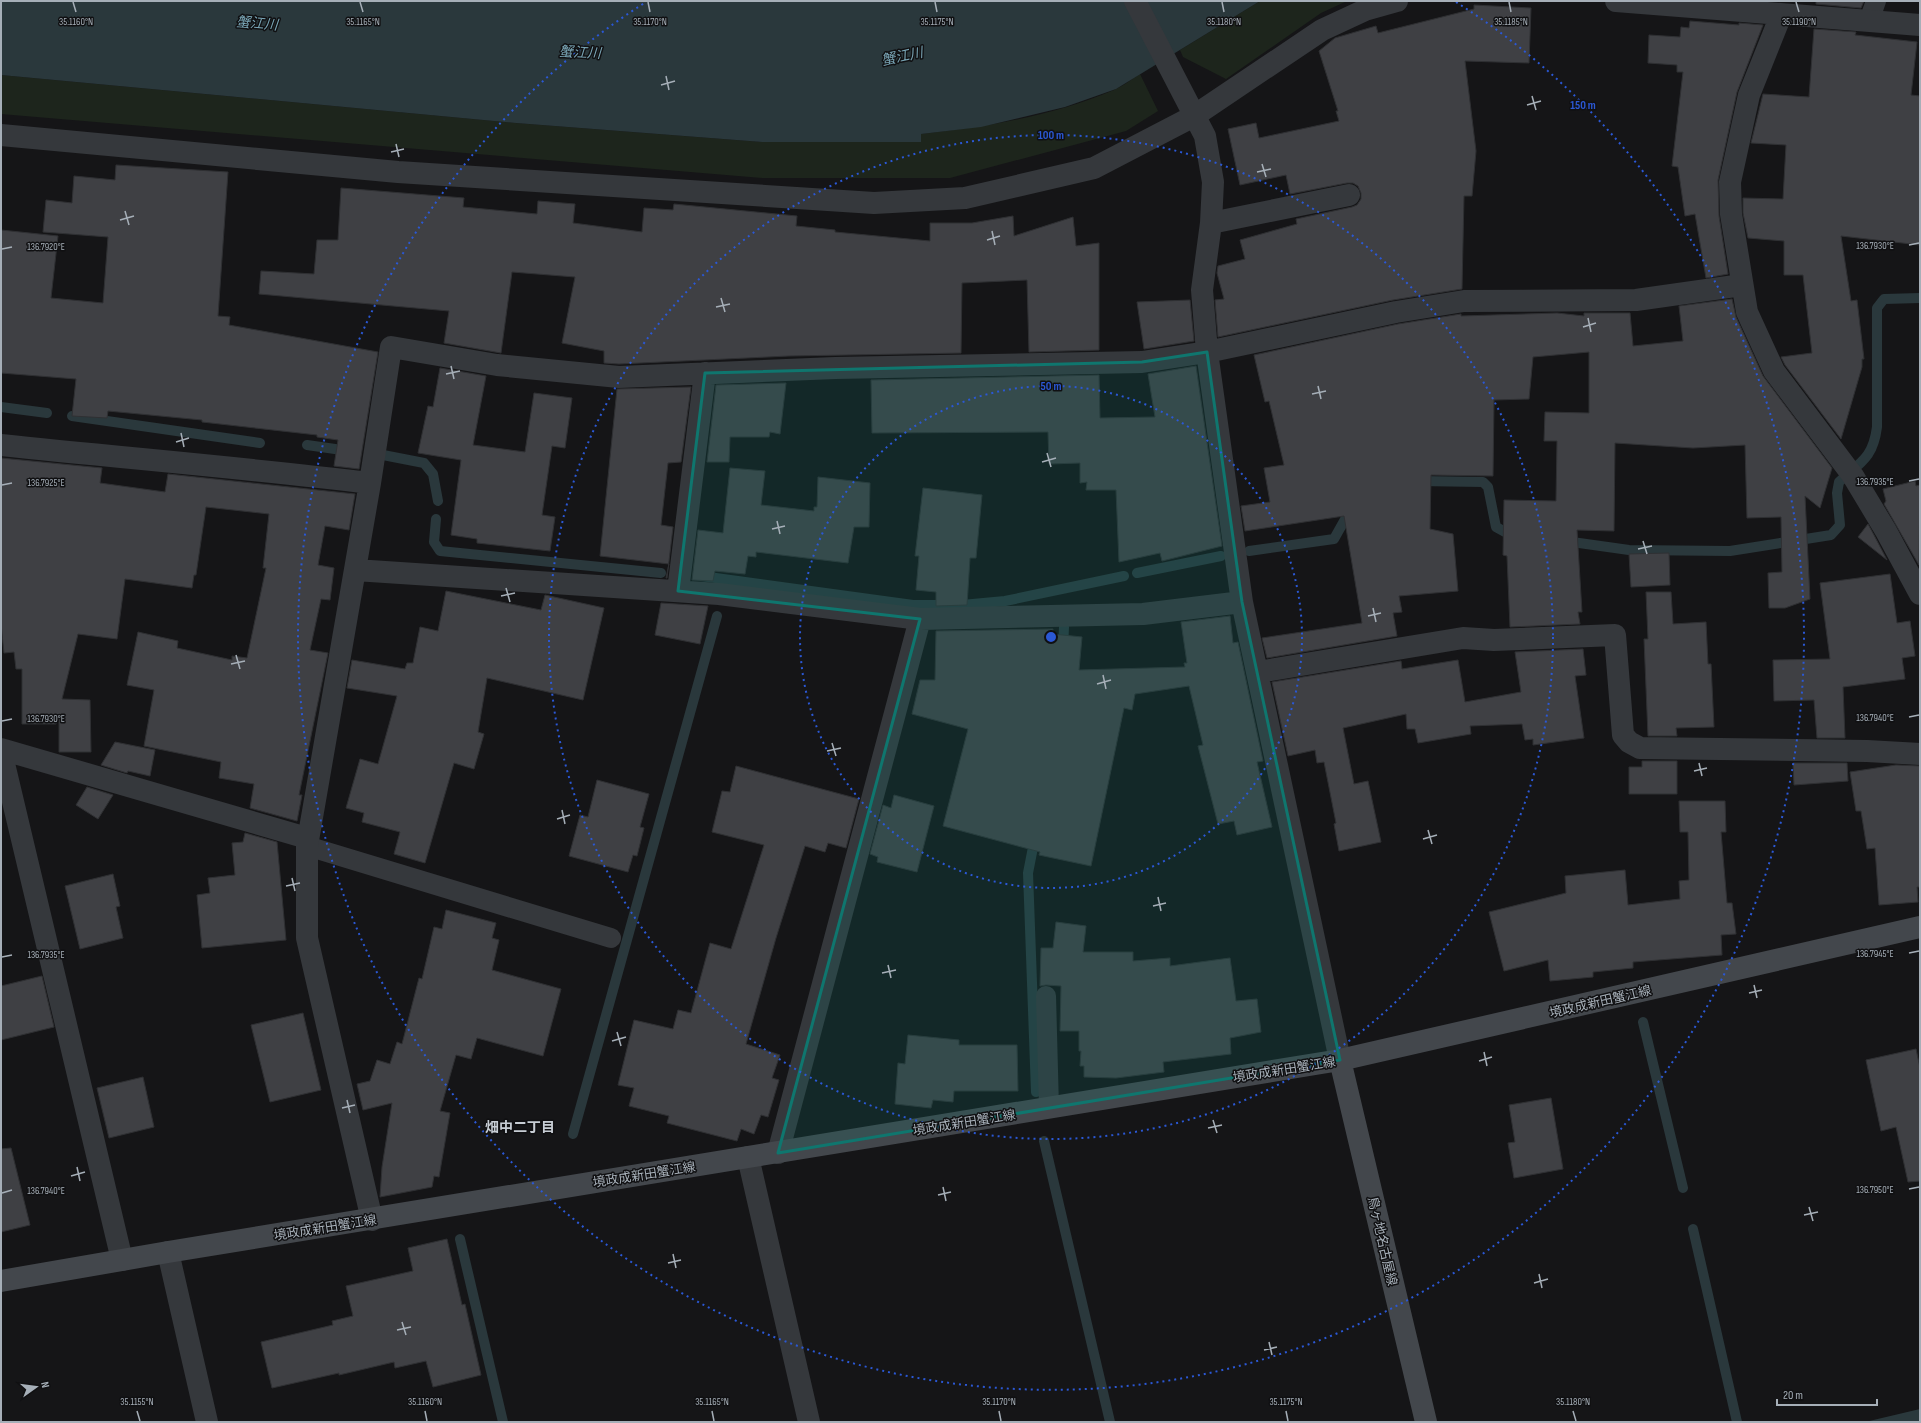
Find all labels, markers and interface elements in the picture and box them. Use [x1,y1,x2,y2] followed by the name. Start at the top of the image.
[235,13,281,34] water label: 蟹江川
[59,16,93,28] text: 35.1160°N
[346,16,380,28] text: 35.1165°N
[633,16,667,28] text: 35.1170°N
[920,16,954,28] text: 35.1175°N
[1207,16,1241,28] text: 35.1180°N
[1494,16,1528,28] text: 35.1185°N
[1782,16,1816,28] text: 35.1190°N
[559,43,603,62] water label: 蟹江川
[880,43,926,69] water label: 蟹江川
[1570,98,1596,113] text: 150 m
[1038,128,1064,143] text: 100 m
[1856,240,1894,252] text: 136.7930°E
[27,241,65,253] text: 136.7920°E
[1041,379,1061,394] text: 50 m
[1856,476,1894,488] text: 136.7935°E
[27,477,65,489] text: 136.7925°E
[1044,630,1058,644] centre of rings
[1856,712,1894,724] text: 136.7940°E
[27,713,65,725] text: 136.7930°E
[1856,948,1894,960] text: 136.7945°E
[27,949,65,961] text: 136.7935°E
[1548,982,1653,1021] street label: 境政成新田蟹江線
[1232,1054,1337,1086] street label: 境政成新田蟹江線
[912,1107,1017,1139] street label: 境政成新田蟹江線
[485,1119,555,1136] district label: 畑中二丁目
[592,1159,697,1191] street label: 境政成新田蟹江線
[1856,1184,1894,1196] text: 136.7950°E
[27,1185,65,1197] text: 136.7940°E
[1364,1195,1400,1287] street label: 鳥ヶ地名古屋線
[273,1212,378,1244] street label: 境政成新田蟹江線
[16,1367,56,1407] north arrow
[38,1380,52,1389] text: N
[1777,1381,1877,1407] scale bar
[1783,1388,1803,1403] text: 20 m
[120,1396,154,1408] text: 35.1155°N
[408,1396,442,1408] text: 35.1160°N
[695,1396,729,1408] text: 35.1165°N
[982,1396,1016,1408] text: 35.1170°N
[1269,1396,1303,1408] text: 35.1175°N
[1556,1396,1590,1408] text: 35.1180°N

